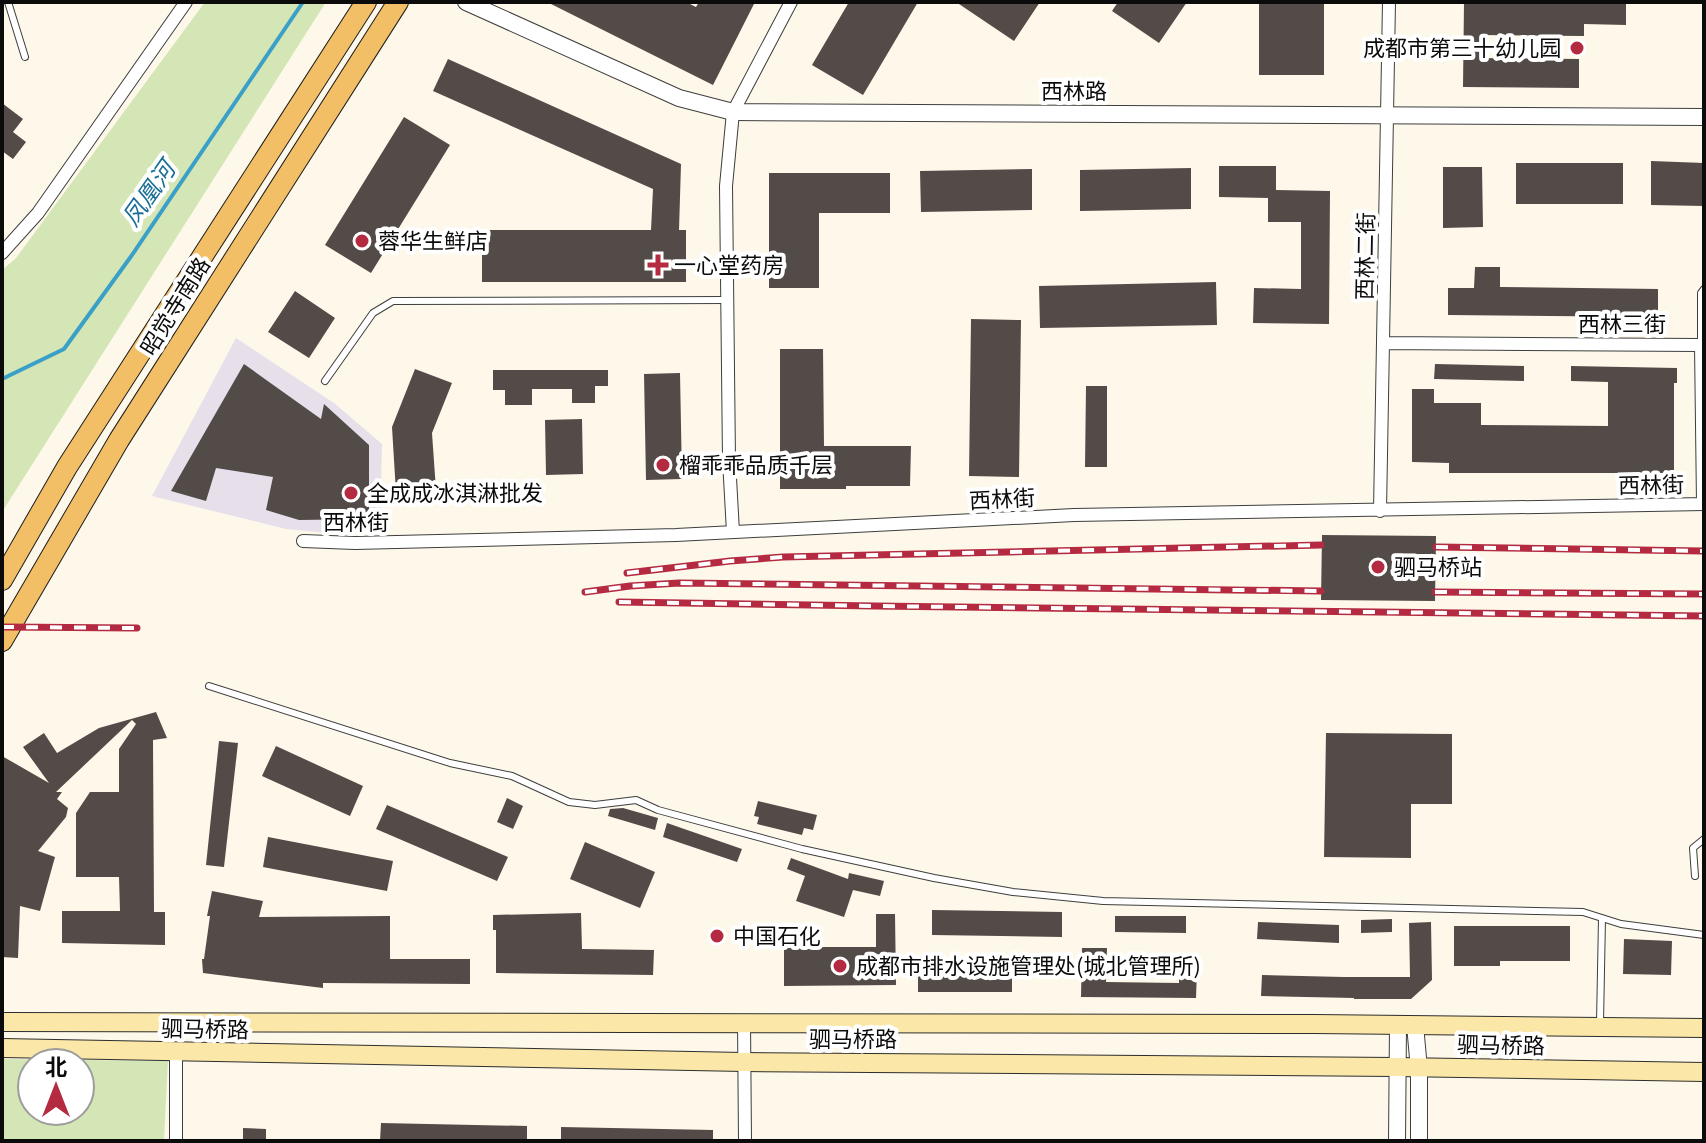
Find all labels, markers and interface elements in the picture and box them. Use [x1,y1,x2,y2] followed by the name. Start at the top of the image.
[1363,30,1561,62] place label: 成都市第三十幼儿园
[1568,39,1586,57] marker: 成都市第三十幼儿园
[1041,73,1107,105] street label: 西林路
[112,150,184,232] water label: 凤凰河
[1346,212,1380,300] street label: 西林二街
[378,223,488,255] place label: 蓉华生鲜店
[353,232,371,250] marker: 蓉华生鲜店
[674,247,784,279] place label: 一心堂药房
[131,250,216,360] street label: 昭觉寺南路
[649,256,667,274] marker: 一心堂药房
[1578,306,1666,338] street label: 西林三街
[679,447,833,479] place label: 榴乖乖品质千层
[654,456,672,474] marker: 榴乖乖品质千层
[1618,466,1684,500] street label: 西林街
[367,475,543,507] place label: 全成成冰淇淋批发
[968,479,1036,515] street label: 西林街
[342,484,360,502] marker: 全成成冰淇淋批发
[323,504,389,536] street label: 西林街
[1394,549,1482,581] place label: 驷马桥站
[1369,558,1387,576] marker: 驷马桥站
[733,918,821,950] place label: 中国石化
[708,927,726,945] marker: 中国石化
[856,948,1201,980] place label: 成都市排水设施管理处(城北管理所)
[831,957,849,975] marker: 成都市排水设施管理处(城北管理所)
[161,1010,249,1044] street label: 驷马桥路
[809,1021,897,1053] street label: 驷马桥路
[1457,1026,1545,1060] street label: 驷马桥路
[16,1047,96,1127] north arrow
[45,1049,67,1081] text: 北

